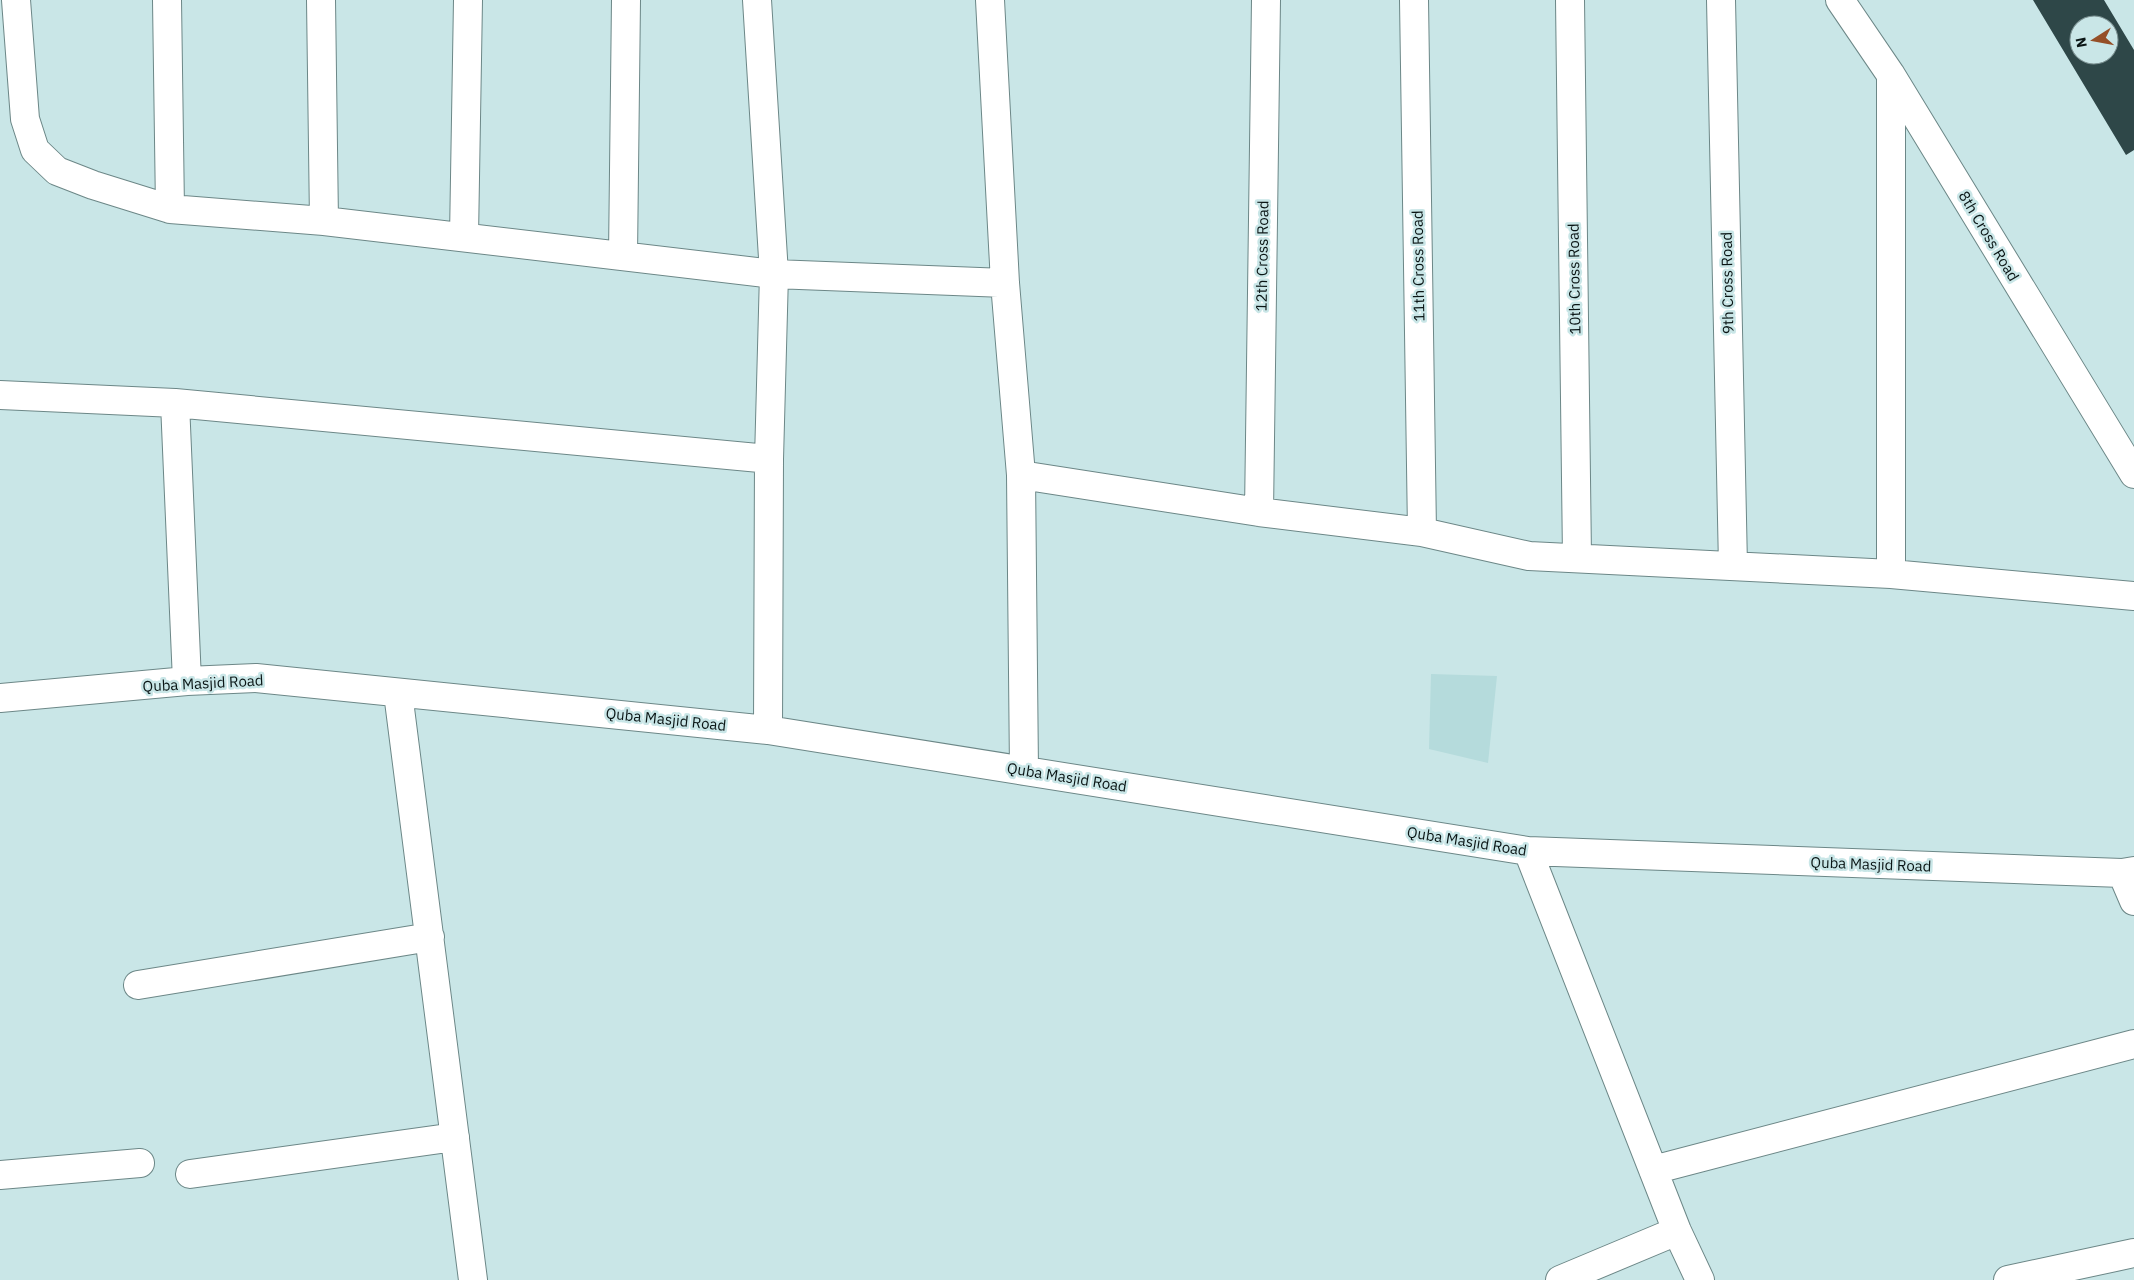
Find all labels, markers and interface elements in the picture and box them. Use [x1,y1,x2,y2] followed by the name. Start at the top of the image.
[2069,15,2119,65] north arrow
[2071,36,2091,49] text: N
[1955,187,2023,285] street label: 8th Cross Road
[1252,200,1272,312] street label: 12th Cross Road
[1408,210,1428,322] street label: 11th Cross Road
[1564,223,1584,335] street label: 10th Cross Road
[1717,232,1737,334] street label: 9th Cross Road
[142,670,264,696] street label: Quba Masjid Road
[605,703,727,735] street label: Quba Masjid Road
[1006,758,1128,796] street label: Quba Masjid Road
[1406,822,1528,860] street label: Quba Masjid Road
[1810,852,1932,876] street label: Quba Masjid Road

